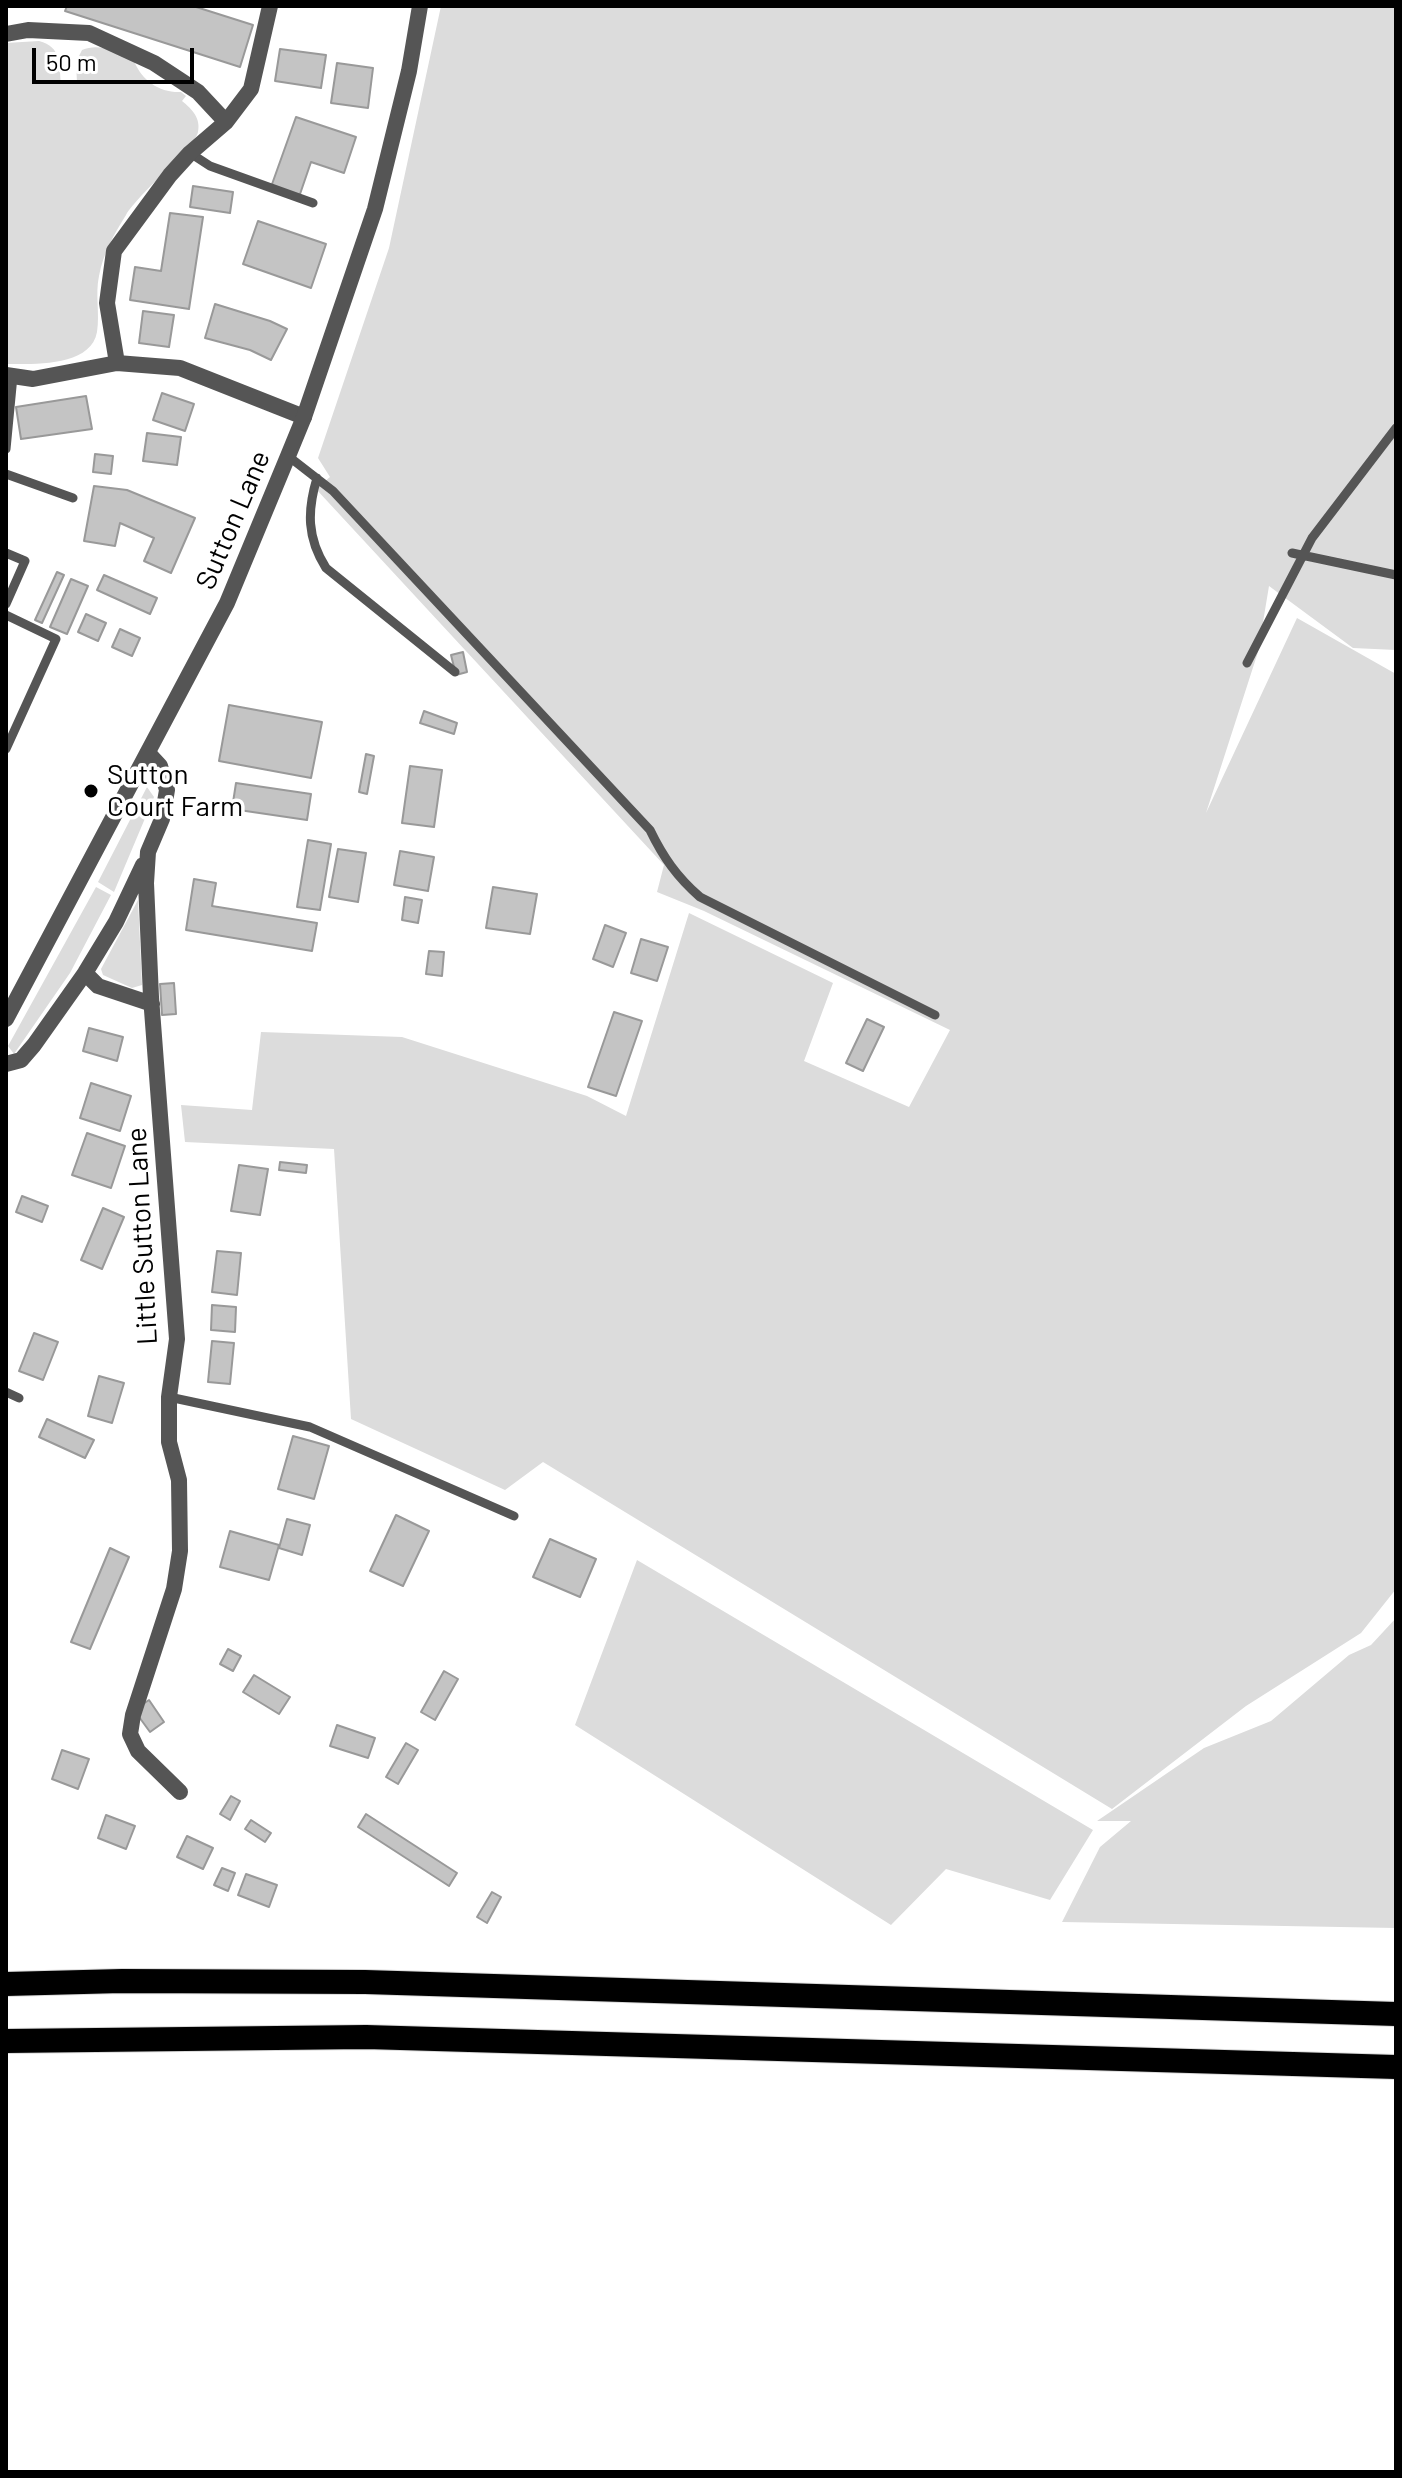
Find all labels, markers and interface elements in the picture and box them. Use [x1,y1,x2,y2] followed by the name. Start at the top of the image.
[36,32,198,82] scale bar
[46,47,97,76] text: 50 m
[189,446,277,594] street label: Sutton Lane
[107,758,243,824] place label: Sutton Court Farm
[82,782,100,800] marker: Sutton Court Farm
[120,1126,164,1346] street label: Little Sutton Lane

